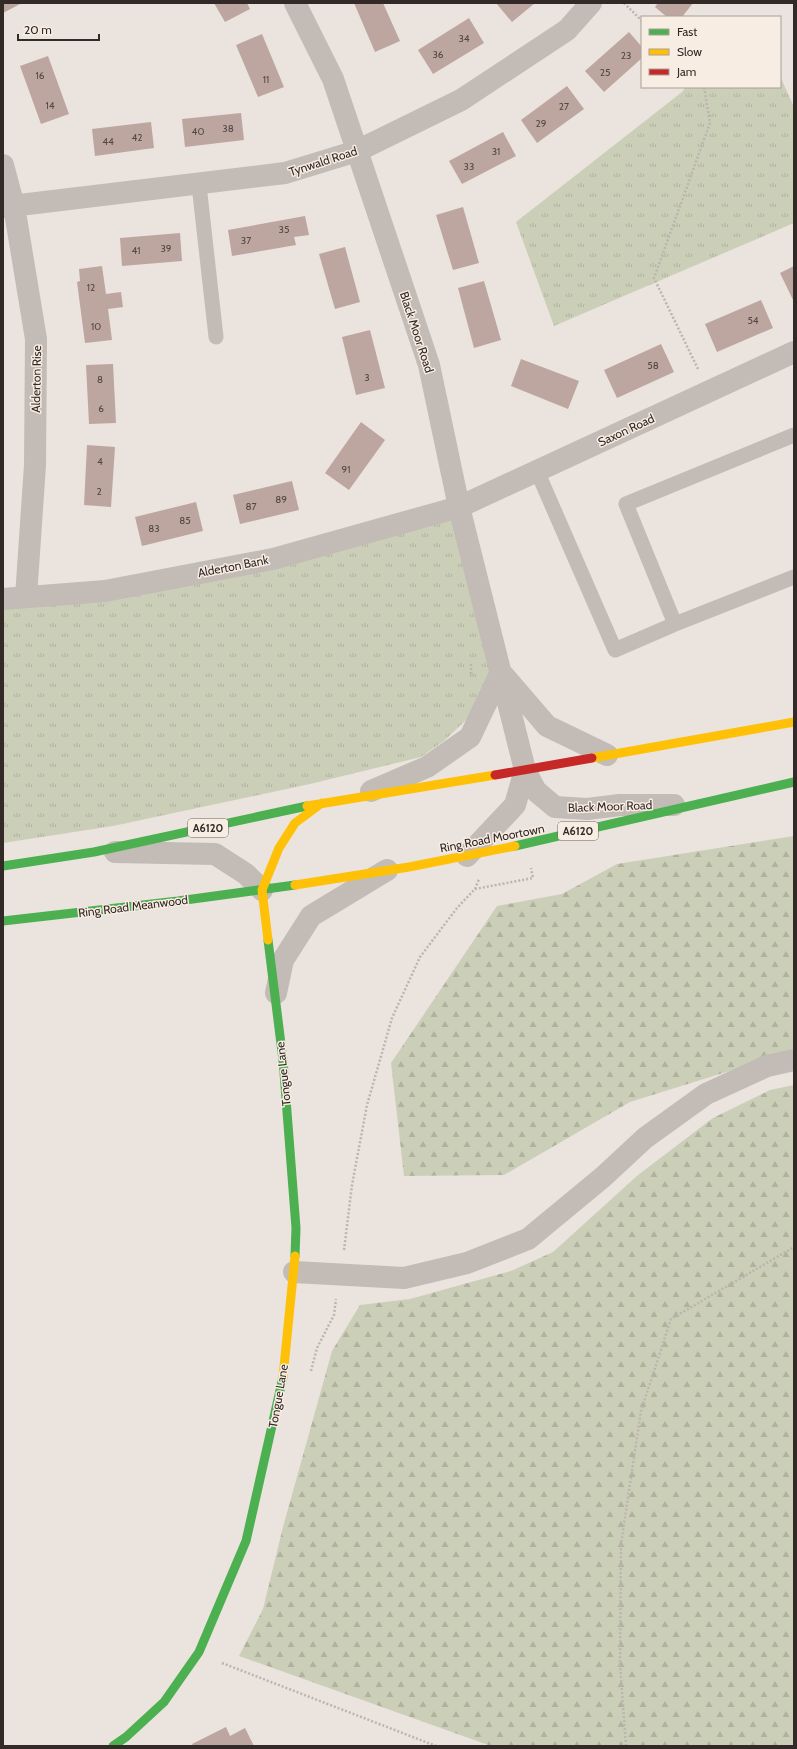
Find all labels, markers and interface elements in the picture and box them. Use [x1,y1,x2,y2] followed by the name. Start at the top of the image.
[18,16,99,42] scale bar
[641,16,781,88] legend
[24,22,52,37] text: 20 m
[677,24,697,39] text: Fast
[458,32,470,45] house number: 34
[677,44,702,59] text: Slow
[432,48,444,61] house number: 36
[621,49,631,62] house number: 23
[676,64,696,79] text: Jam
[600,66,610,79] house number: 25
[36,69,45,82] house number: 16
[263,73,269,86] house number: 11
[45,99,55,112] house number: 14
[559,100,569,113] house number: 27
[536,117,547,130] house number: 29
[222,122,234,135] house number: 38
[192,125,204,138] house number: 40
[131,131,143,144] house number: 42
[102,135,114,148] house number: 44
[287,143,359,179] street label: Tynwald Road
[492,145,500,158] house number: 31
[464,160,474,173] house number: 33
[279,223,289,236] house number: 35
[241,234,251,247] house number: 37
[160,242,172,255] house number: 39
[131,244,141,257] house number: 41
[87,281,95,294] house number: 12
[397,289,437,375] street label: Black Moor Road
[747,314,759,327] house number: 54
[91,320,101,333] house number: 10
[28,345,44,413] street label: Alderton Rise
[647,359,659,372] house number: 58
[364,371,370,384] house number: 3
[97,373,103,386] house number: 8
[98,402,104,415] house number: 6
[596,410,656,450] street label: Saxon Road
[97,455,103,468] house number: 4
[342,463,350,476] house number: 91
[96,485,102,498] house number: 2
[275,493,287,506] house number: 89
[245,500,257,513] house number: 87
[179,514,191,527] house number: 85
[148,522,160,535] house number: 83
[196,552,270,580] street label: Alderton Bank
[567,797,653,815] street label: Black Moor Road
[188,819,228,837] road number: A6120
[438,820,546,856] street label: Ring Road Moortown
[558,822,598,840] road number: A6120
[77,892,189,920] street label: Ring Road Meanwood
[272,1041,294,1107] street label: Tongue Lane
[265,1363,291,1429] street label: Tongue Lane

